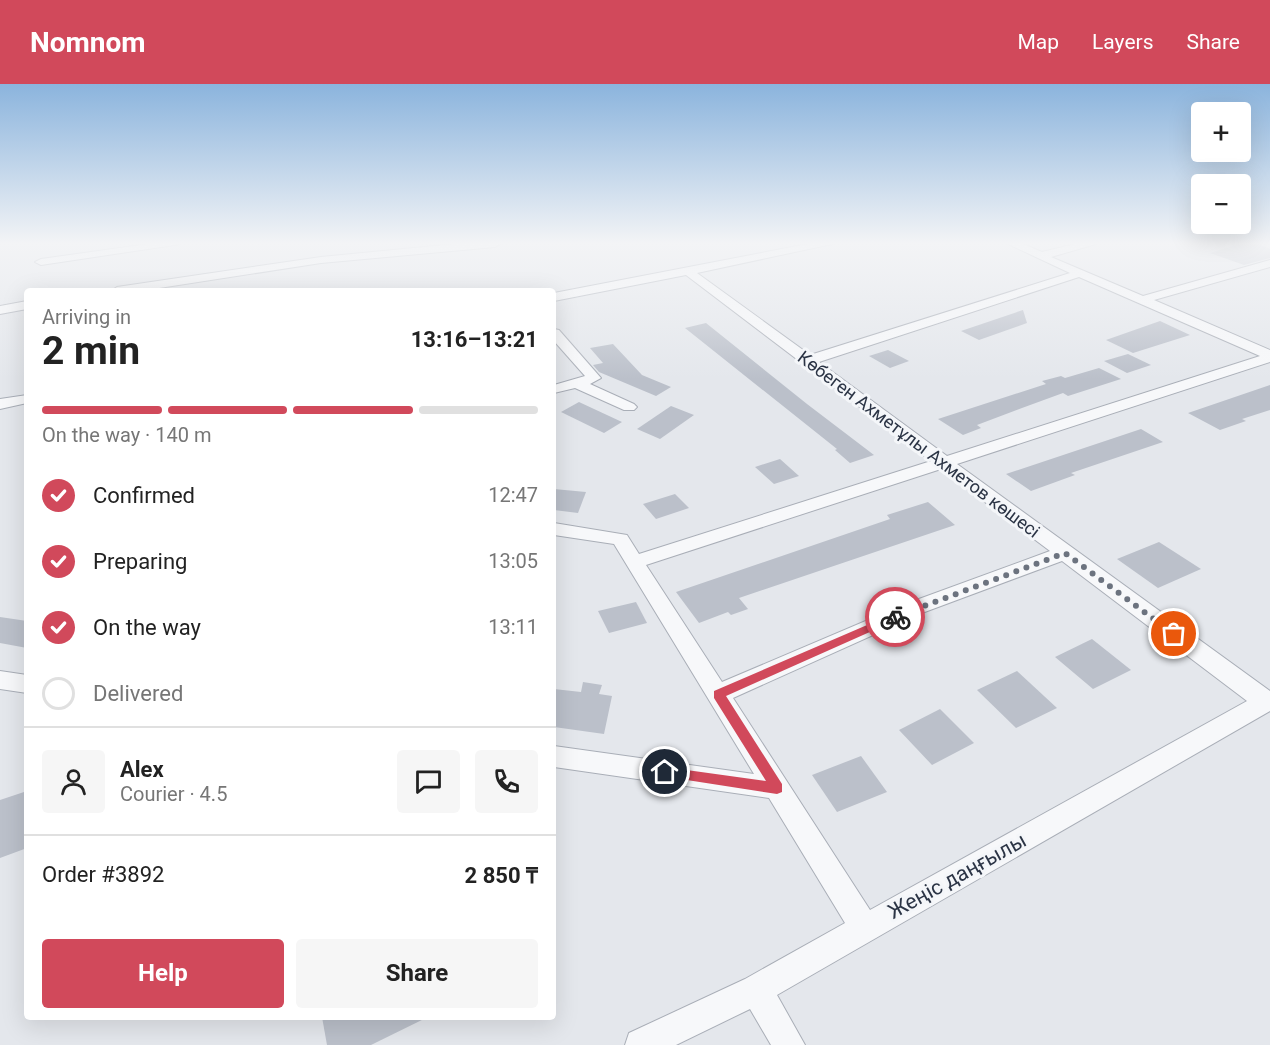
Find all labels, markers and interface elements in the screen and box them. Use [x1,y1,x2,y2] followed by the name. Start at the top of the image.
[30,26,146,59] text: Nomnom
[1017,30,1059,54] text: Map
[1092,30,1153,54] text: Layers
[1186,30,1240,54] text: Share
[1191,102,1251,234] map controls
[1191,102,1251,162] button: +
[1191,174,1251,234] button: −
[42,305,131,329] text: Arriving in
[411,327,538,352] text: 13:16–13:21
[42,328,140,374] text: 2 min
[794,346,1044,542] street label: Көбеген Ахметұлы Ахметов көшесі
[42,423,211,447] text: On the way · 140 m
[42,479,75,512] icon: check
[93,483,195,508] text: Confirmed
[488,483,538,507] text: 12:47
[42,545,75,578] icon: check
[93,549,187,574] text: Preparing
[488,549,538,573] text: 13:05
[865,587,925,647] courier
[879,601,912,634] icon: bike
[1148,608,1199,659] pin
[42,611,75,644] icon: check
[93,615,201,640] text: On the way
[488,615,538,639] text: 13:11
[1157,617,1190,650] icon: bag
[93,681,183,706] text: Delivered
[639,746,690,797] pin
[42,750,105,813] button: person
[397,750,460,813] button: chat
[475,750,538,813] button: phone
[648,755,681,788] icon: home
[120,757,164,782] text: Alex
[120,782,227,806] text: Courier · 4.5
[884,828,1030,924] street label: Жеңіс даңғылы
[42,862,164,887] text: Order #3892
[465,863,538,888] text: 2 850 ₸
[42,939,284,1008] button: Help
[296,939,538,1008] button: Share

